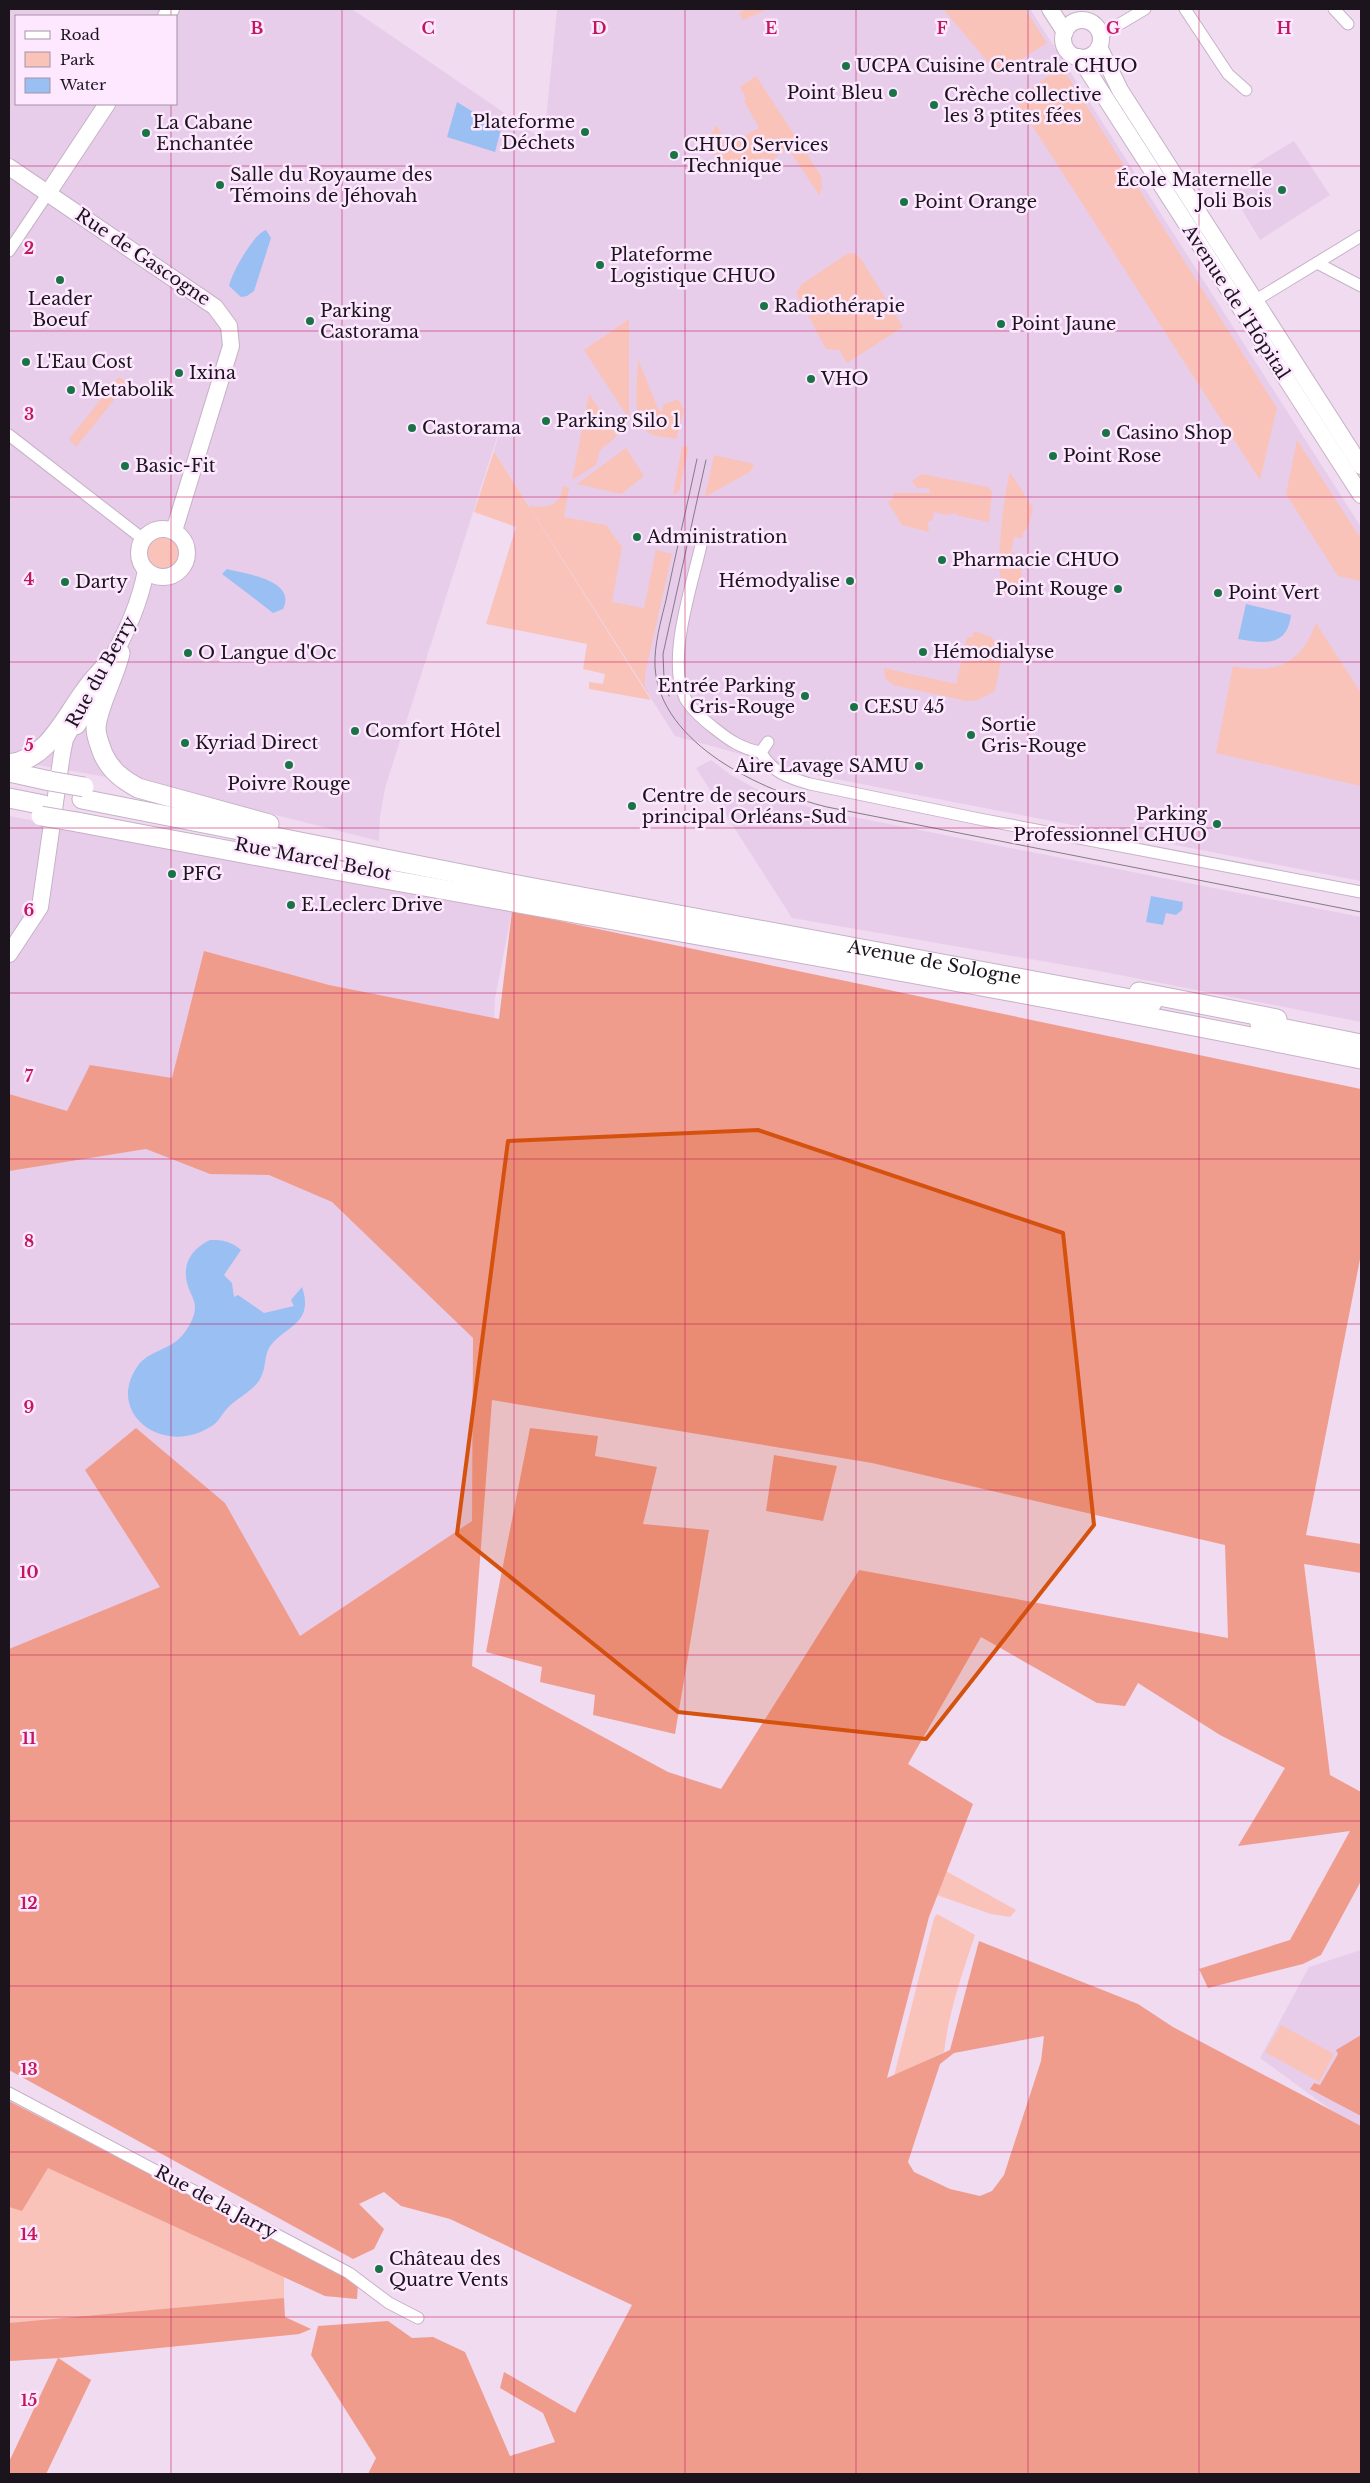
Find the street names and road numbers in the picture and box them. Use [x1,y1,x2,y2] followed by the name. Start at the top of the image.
[71,204,215,310] street label: Rue de Gascogne
[1177,220,1294,384] street label: Avenue de l'Hôpital
[61,612,141,732] street label: Rue du Berry
[233,833,393,885] street label: Rue Marcel Belot
[845,935,1023,989] street label: Avenue de Sologne
[151,2161,281,2244] street label: Rue de la Jarry

